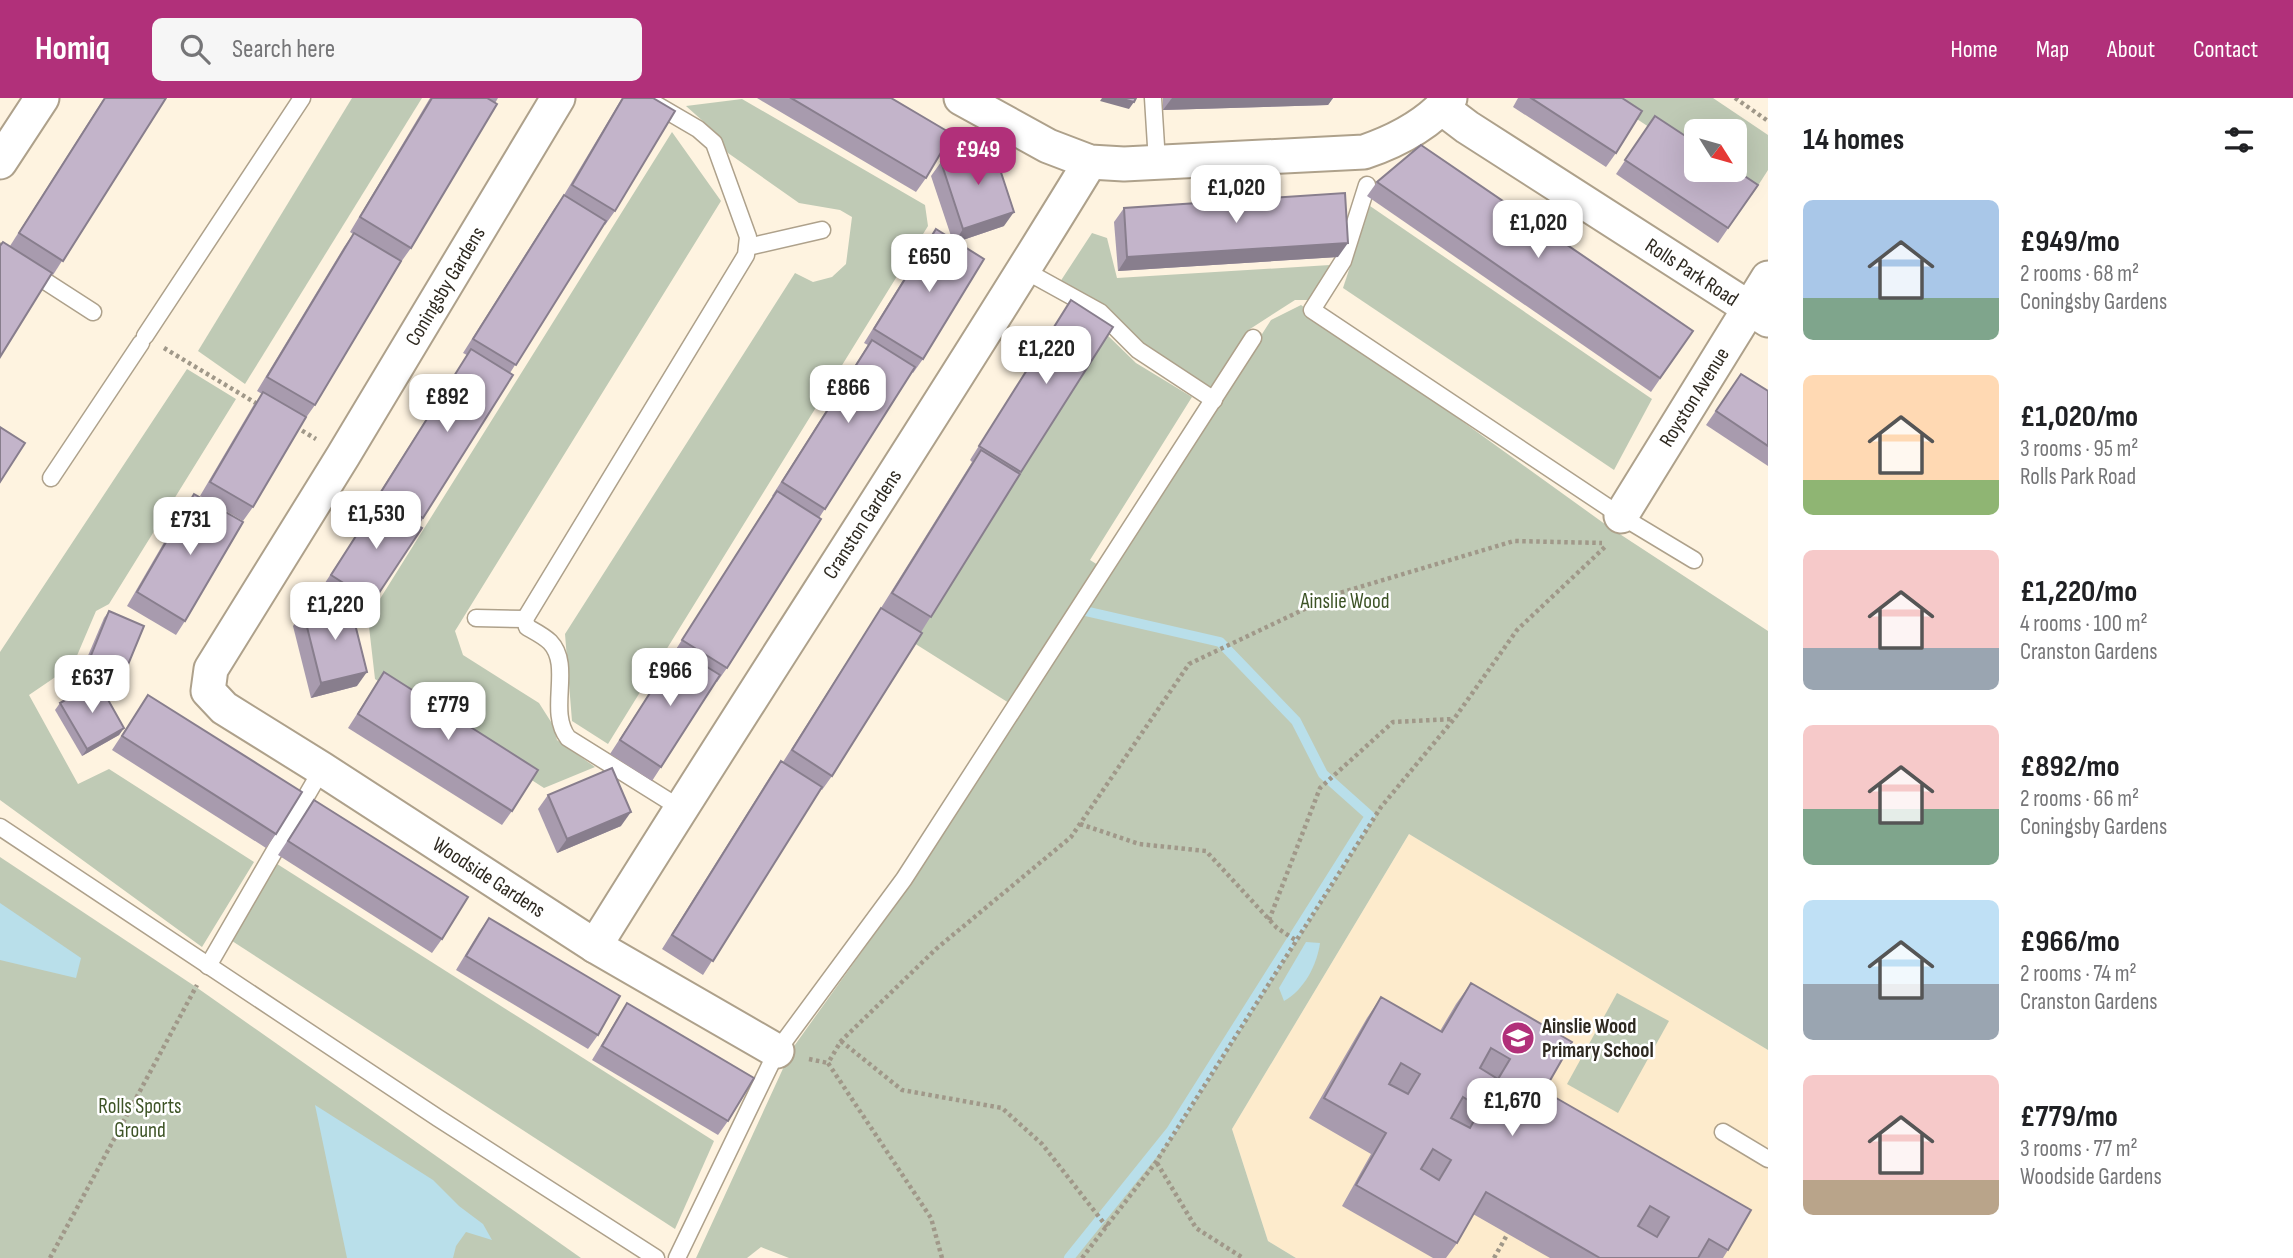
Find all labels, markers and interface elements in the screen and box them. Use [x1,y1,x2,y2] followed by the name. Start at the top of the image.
[152,18,642,81] search box
[35,29,110,69] text: Homiq
[176,30,214,68] icon: search
[232,34,335,65] text: Search here
[1950,35,1998,64] text: Home
[2036,35,2069,64] text: Map
[2107,35,2155,64] text: About
[2193,35,2258,64] text: Contact
[1684,119,1746,182] north arrow
[1684,119,1747,182] map controls
[2220,121,2258,159] icon: filters
[1803,122,1904,158] text: 14 homes
[937,127,1019,187] pin: £949
[956,136,1000,164] text: £949
[1179,166,1293,225] pin: £1,020
[1207,174,1265,202] text: £1,020
[1481,200,1595,260] pin: £1,020
[1509,209,1567,237] text: £1,020
[400,222,491,350] street label: Coningsby Gardens
[2020,224,2120,260] text: £949/mo
[1859,228,1943,312] icon: home
[1641,233,1743,312] street label: Rolls Park Road
[888,234,970,294] pin: £650
[907,243,951,271] text: £650
[2020,260,2139,288] text: 2 rooms · 68 m²
[2020,288,2167,316] text: Coningsby Gardens
[989,327,1103,386] pin: £1,220
[1017,335,1075,363] text: £1,220
[1654,343,1735,451] street label: Royston Avenue
[807,366,889,425] pin: £866
[406,374,488,434] pin: £892
[826,374,870,402] text: £866
[425,383,469,411] text: £892
[2020,399,2138,435] text: £1,020/mo
[1859,403,1943,487] icon: home
[2020,435,2139,463] text: 3 rooms · 95 m²
[2020,463,2136,491] text: Rolls Park Road
[818,465,907,584] street label: Cranston Gardens
[319,491,433,551] pin: £1,530
[149,498,231,557] pin: £731
[347,500,405,528] text: £1,530
[169,506,211,534] text: £731
[2020,574,2137,610] text: £1,220/mo
[1859,578,1943,662] icon: home
[278,582,392,642] pin: £1,220
[1300,589,1389,614] park label: Ainslie Wood
[306,591,364,619] text: £1,220
[2020,610,2148,638] text: 4 rooms · 100 m²
[2020,638,2158,666] text: Cranston Gardens
[629,648,711,708] pin: £966
[51,656,133,715] pin: £637
[648,657,692,685] text: £966
[71,664,113,692] text: £637
[407,682,489,742] pin: £779
[427,691,469,719] text: £779
[2020,749,2120,785] text: £892/mo
[1859,753,1943,837] icon: home
[2020,785,2139,813] text: 2 rooms · 66 m²
[2020,813,2167,841] text: Coningsby Gardens
[428,832,550,923] street label: Woodside Gardens
[2020,924,2120,960] text: £966/mo
[1859,928,1943,1012] icon: home
[2020,960,2137,988] text: 2 rooms · 74 m²
[2020,988,2158,1016] text: Cranston Gardens
[1541,1014,1654,1063] place label: Ainslie Wood Primary School
[1499,1019,1537,1057] school or university icon: Ainslie Wood Primary School
[1455,1079,1569,1138] pin: £1,670
[1483,1087,1541,1115] text: £1,670
[98,1094,182,1143] park label: Rolls Sports Ground
[2020,1099,2118,1135] text: £779/mo
[1859,1103,1943,1187] icon: home
[2020,1135,2138,1163] text: 3 rooms · 77 m²
[2020,1163,2162,1191] text: Woodside Gardens

